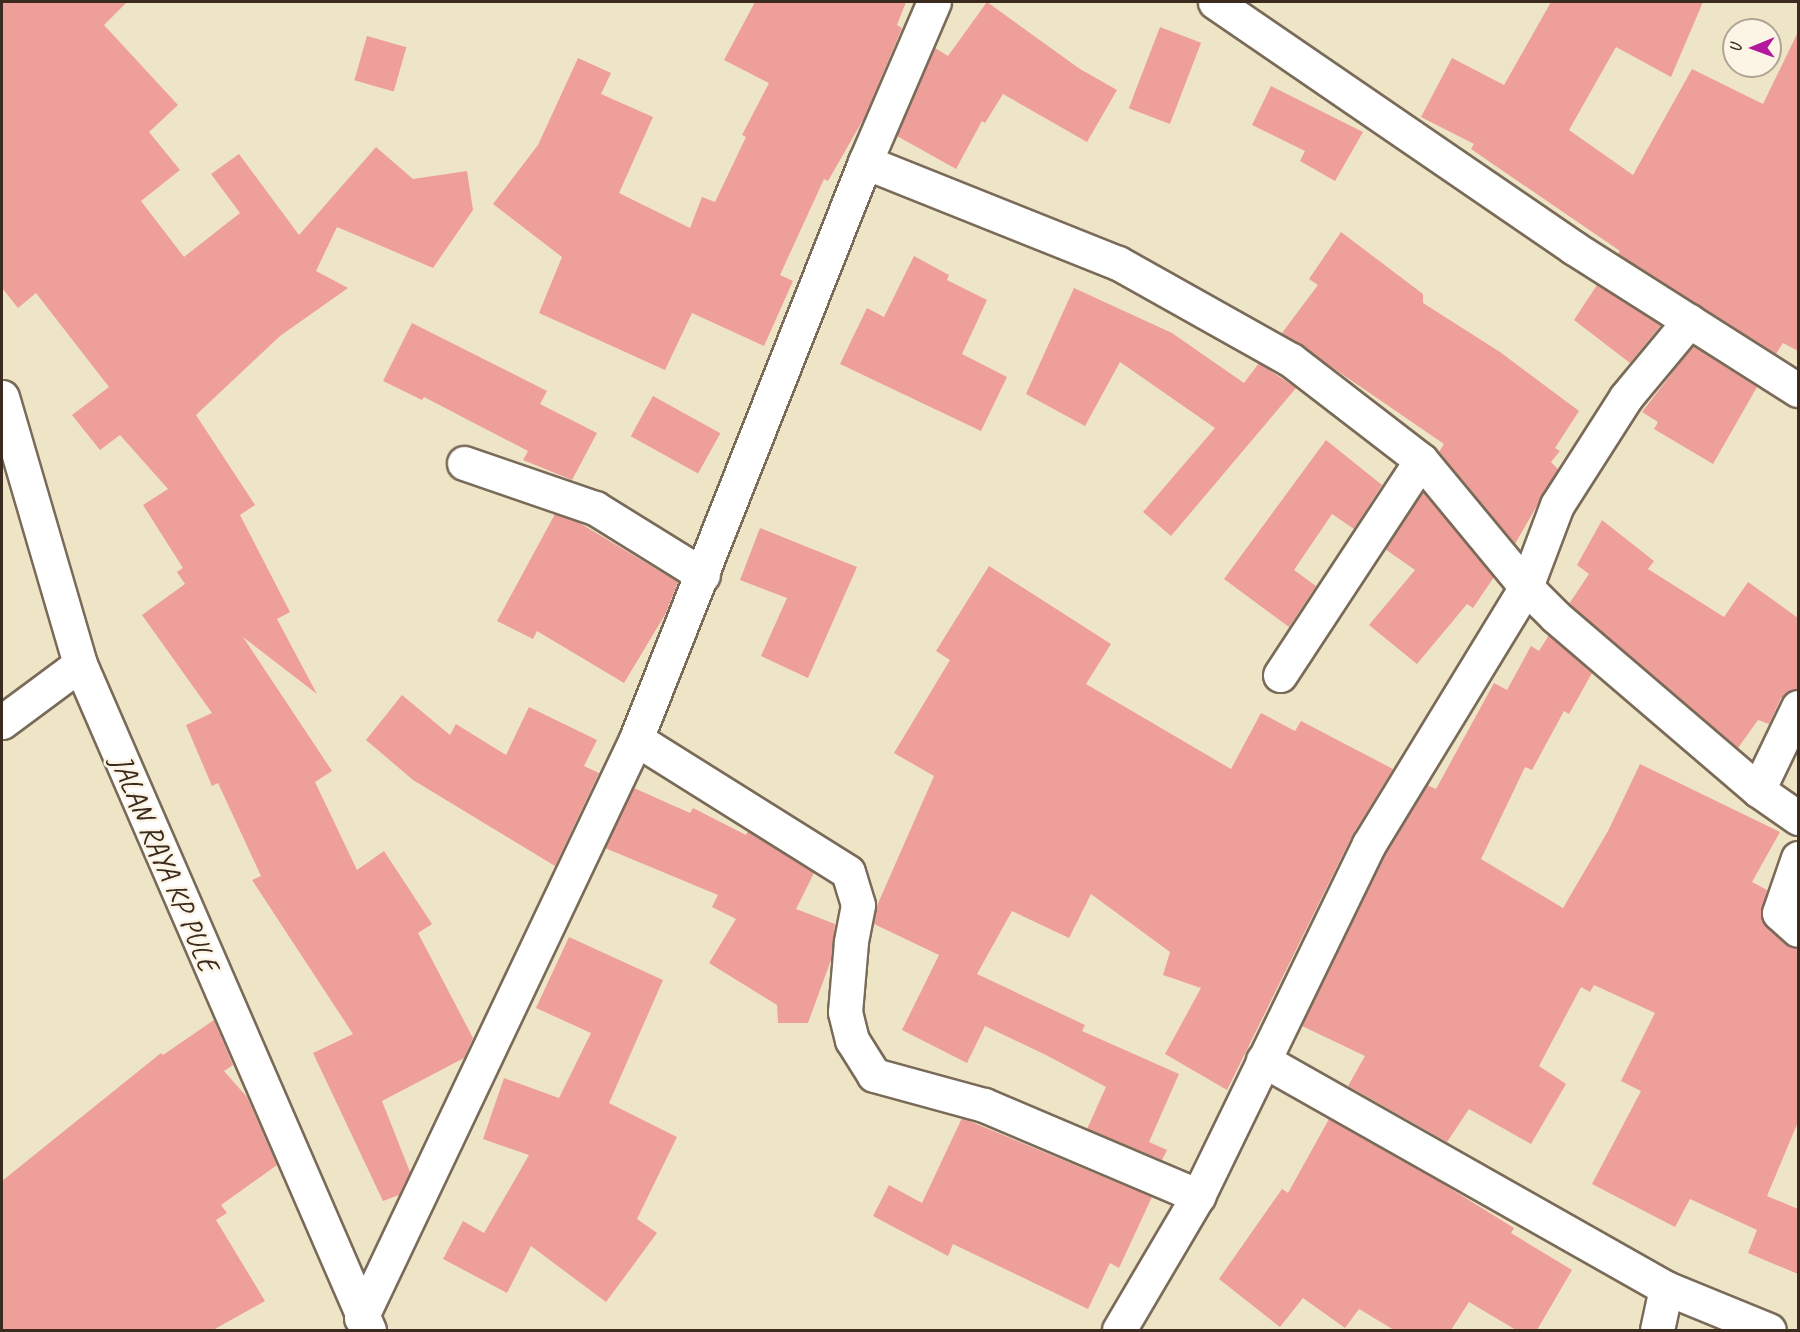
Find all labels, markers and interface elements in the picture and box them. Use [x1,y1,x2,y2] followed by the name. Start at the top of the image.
[1722,18,1782,78] north arrow
[1726,44,1746,52] text: U
[103,749,227,977] street label: JALAN RAYA KP PULE

